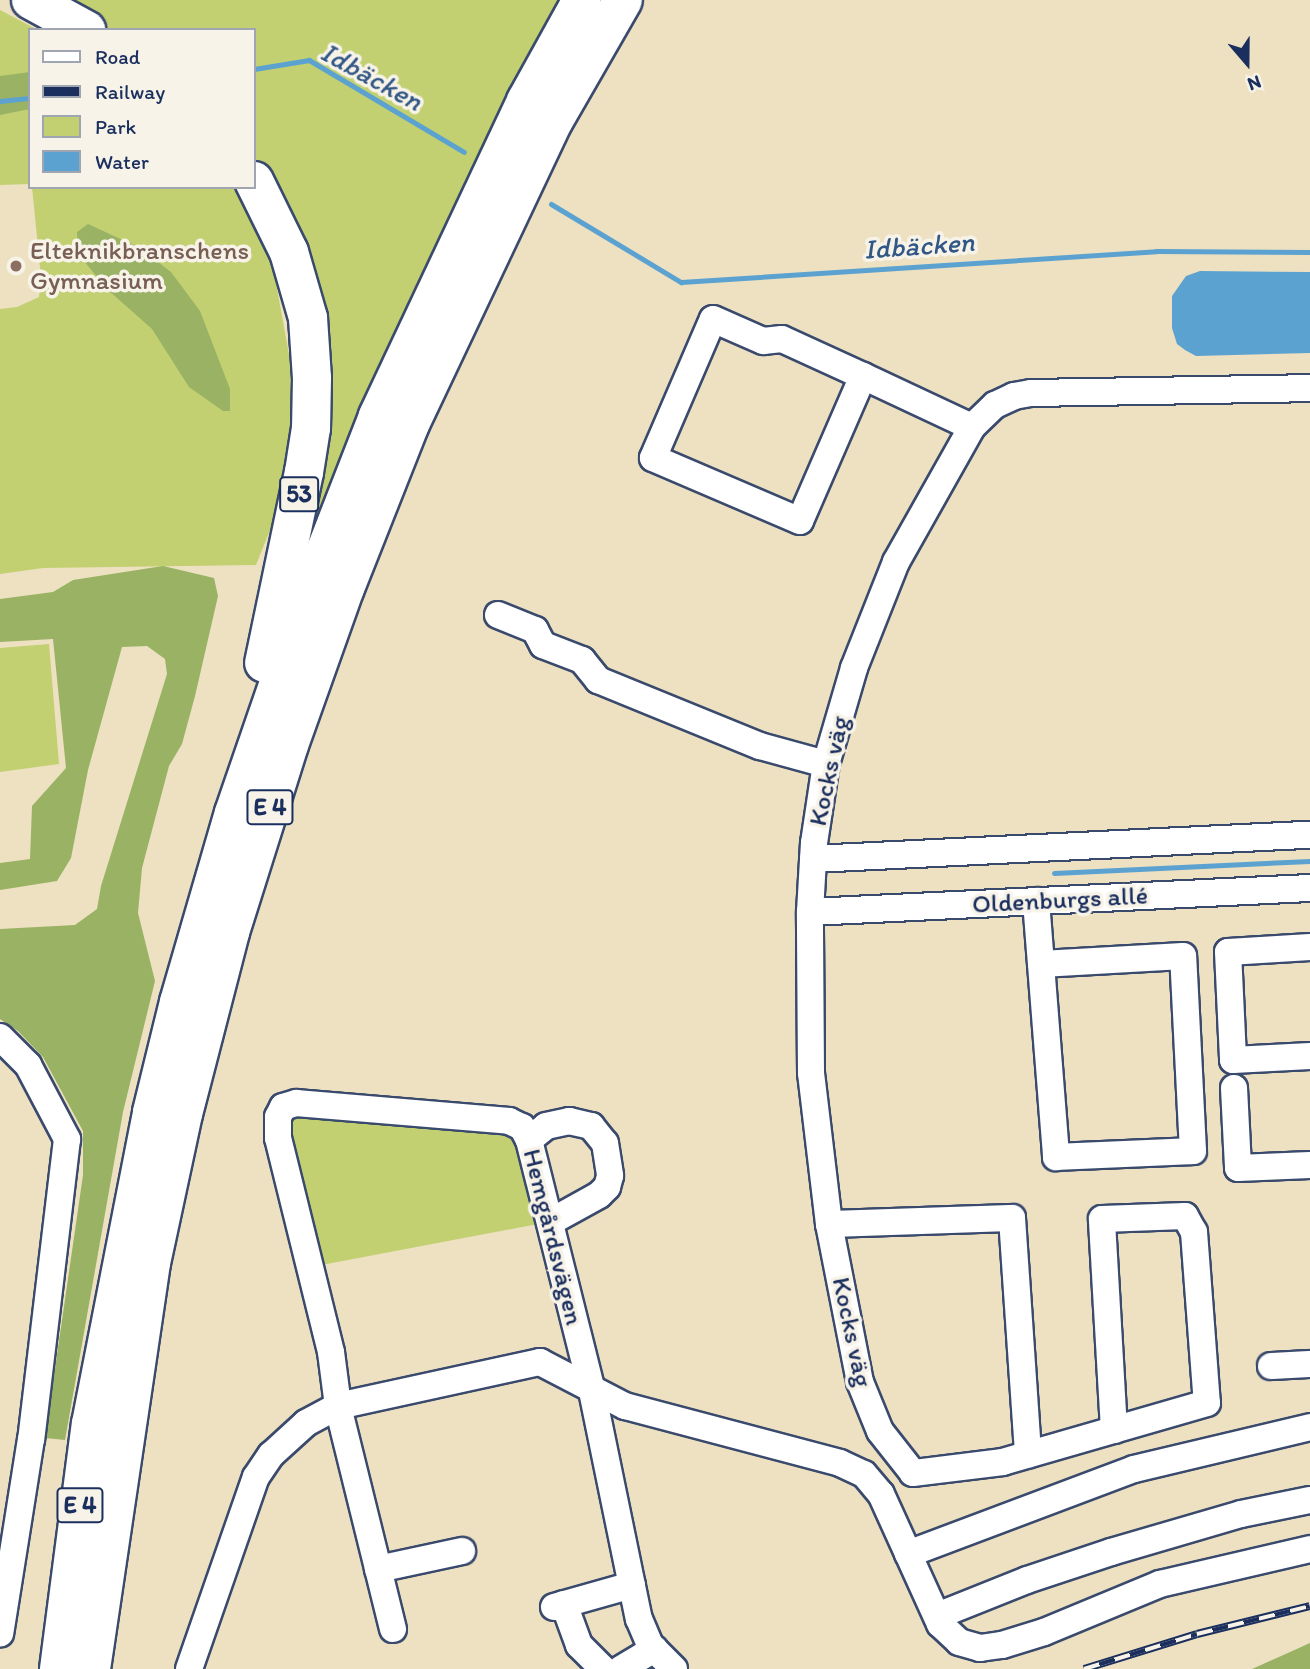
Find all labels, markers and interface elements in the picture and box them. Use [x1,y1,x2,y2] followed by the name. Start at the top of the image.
[28,28,256,189] legend
[1212,28,1282,98] north arrow
[315,34,429,118] water label: Idbäcken
[95,44,140,69] text: Road
[1244,70,1264,96] text: N
[95,79,165,104] text: Railway
[95,114,136,139] text: Park
[95,149,149,174] text: Water
[863,224,975,266] water label: Idbäcken
[30,235,249,296] place label: Elteknikbranschens Gymnasium
[8,258,24,274] marker: Elteknikbranschens Gymnasium
[278,474,320,514] road number: 53
[802,713,856,829] street label: Kocks väg
[246,786,294,828] road number: E 4
[971,880,1149,920] street label: Oldenburgs allé
[516,1146,590,1328] street label: Hemgårdsvägen
[825,1274,879,1390] street label: Kocks väg
[56,1484,104,1526] road number: E 4

